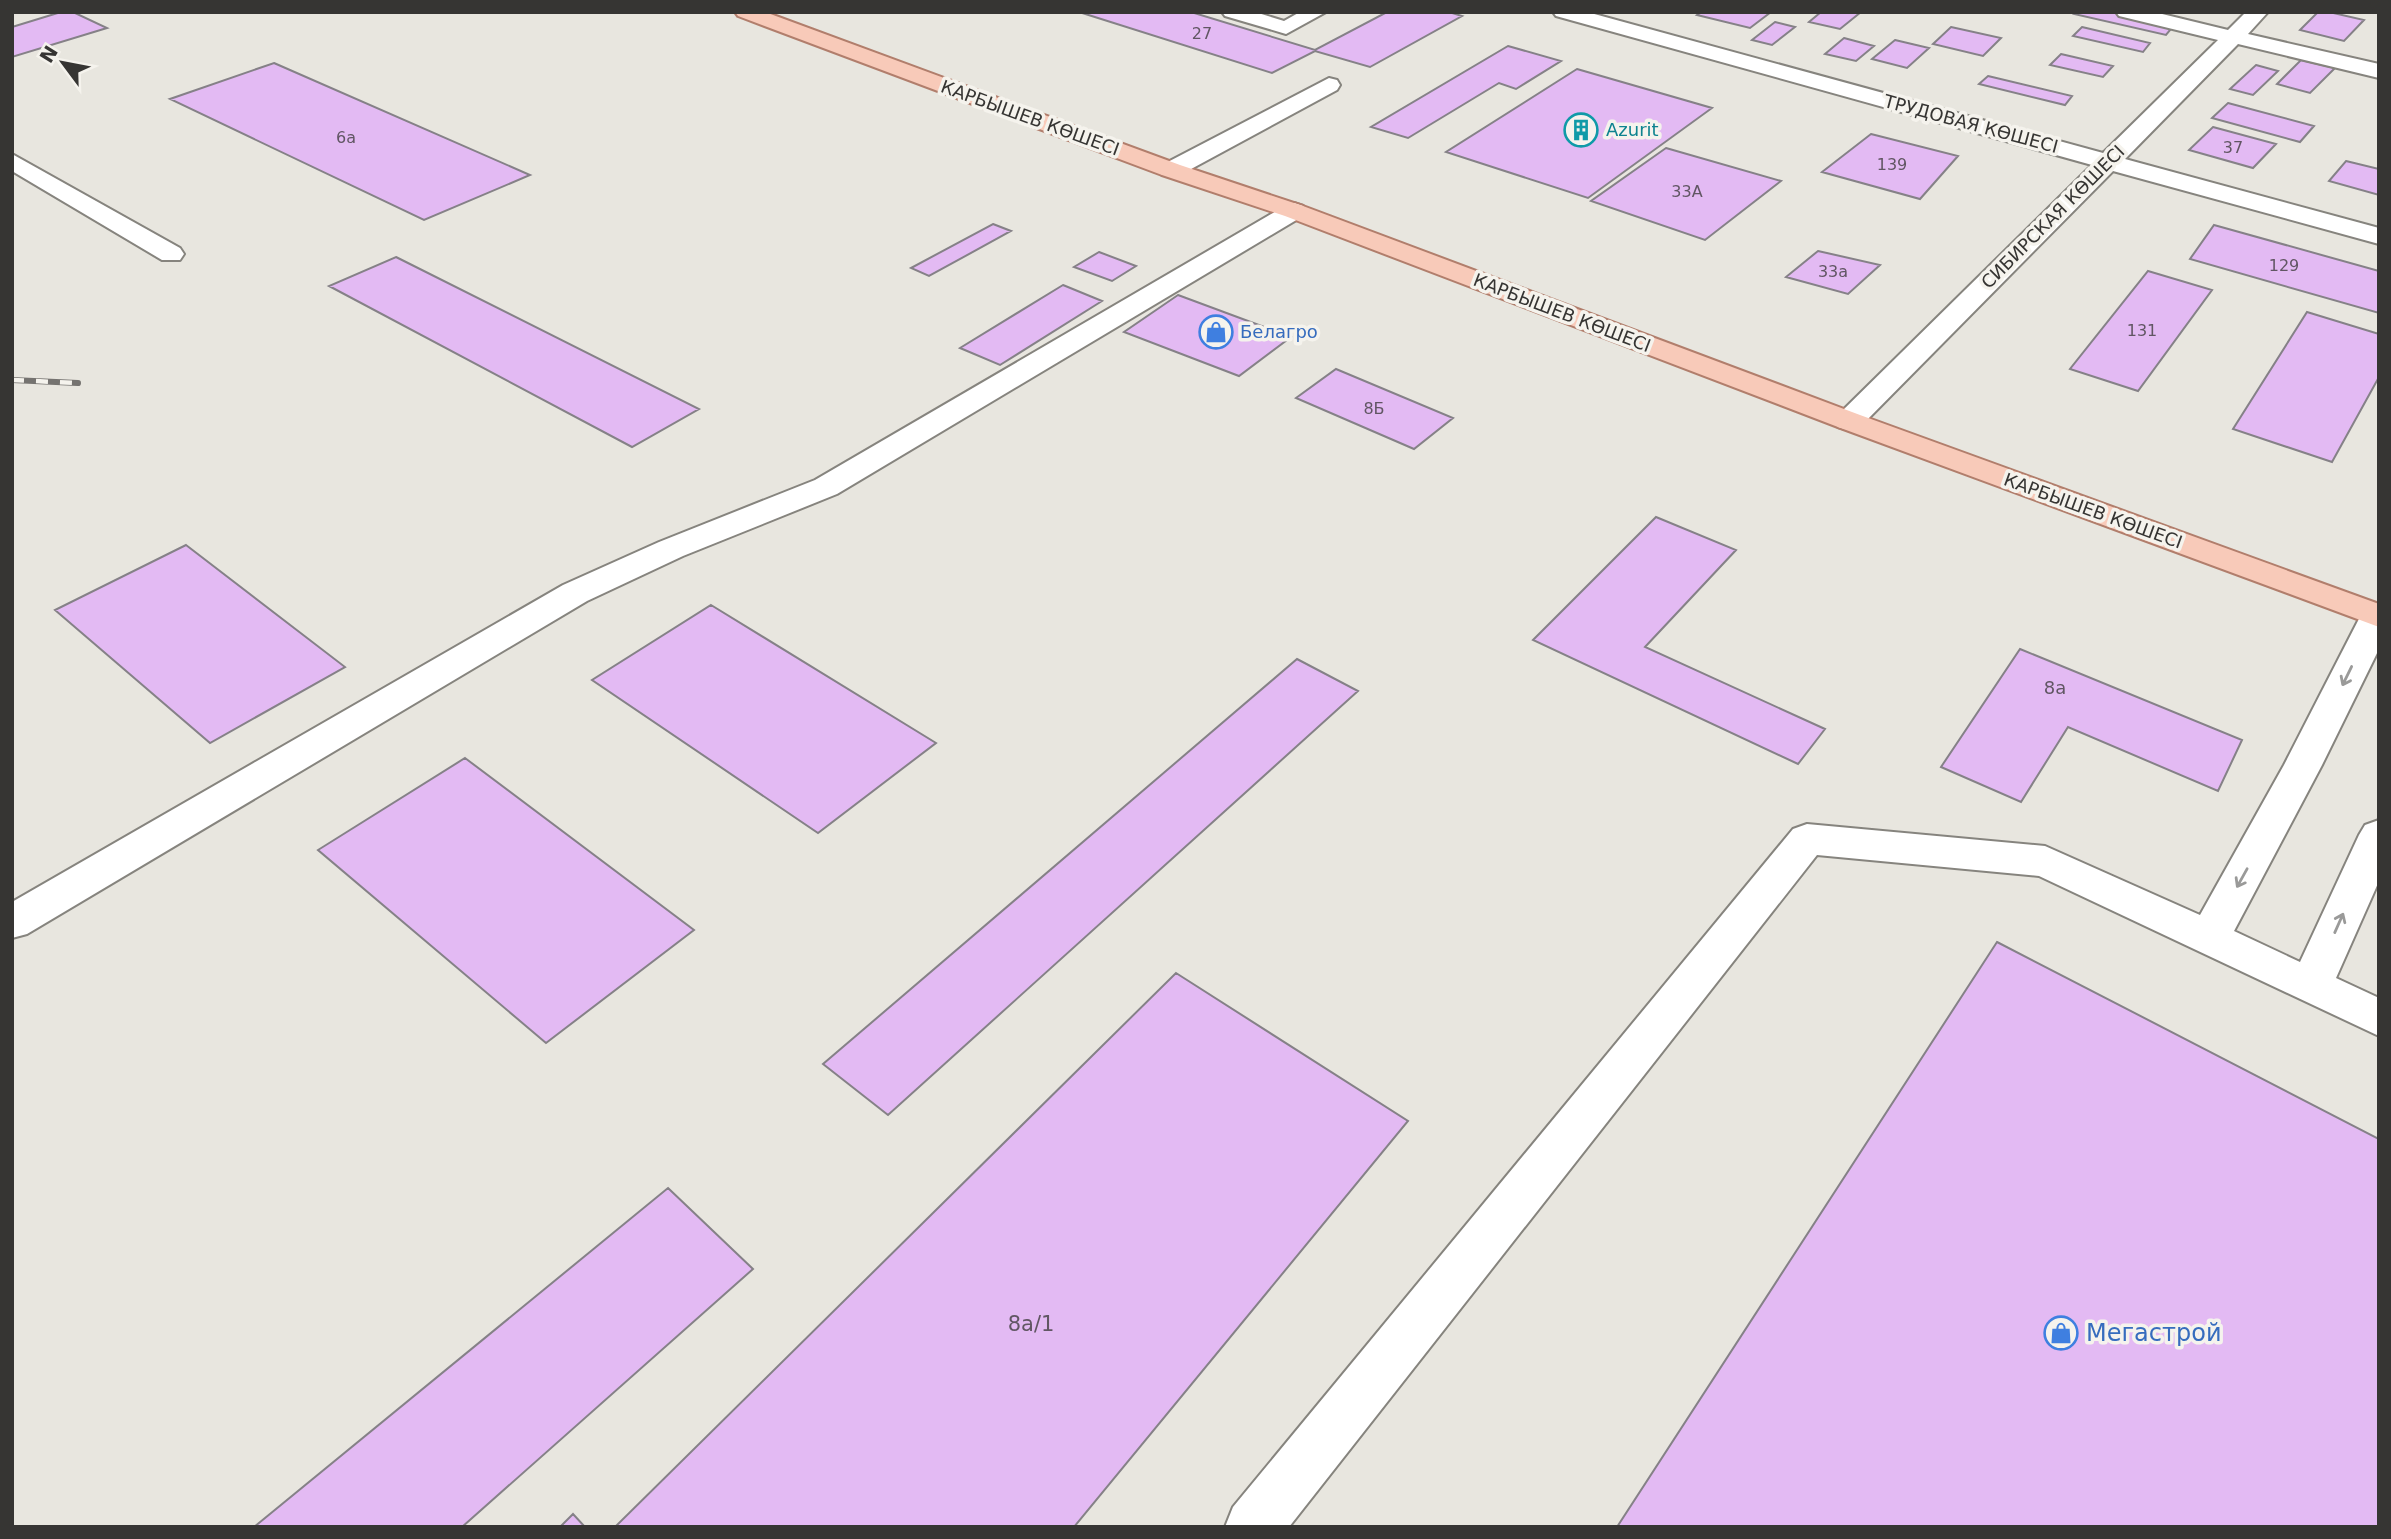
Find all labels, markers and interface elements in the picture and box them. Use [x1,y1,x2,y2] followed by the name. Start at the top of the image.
[1192,24,1212,43] house number: 27
[28,28,98,98] north arrow
[35,41,62,67] text: N
[938,75,1122,160] street label: КАРБЫШЕВ КӨШЕСІ
[1881,90,2060,157] street label: ТРУДОВАЯ КӨШЕСІ
[1562,111,1600,149] building icon: Azurit
[1606,119,1659,140] place label: Azurit
[336,128,356,147] house number: 6а
[2223,138,2243,157] house number: 37
[1977,141,2129,293] street label: СИБИРСКАЯ КӨШЕСІ
[1877,155,1907,174] house number: 139
[1671,182,1703,201] house number: 33А
[2269,256,2299,275] house number: 129
[1818,262,1848,281] house number: 33а
[1471,269,1654,356] street label: КАРБЫШЕВ КӨШЕСІ
[1197,313,1235,351] shop icon: Белагро
[1240,321,1318,342] place label: Белагро
[2127,321,2157,340] house number: 131
[1363,399,1385,418] house number: 8Б
[2001,468,2185,553] street label: КАРБЫШЕВ КӨШЕСІ
[2340,665,2354,686] one-way arrow
[2044,677,2066,698] house number: 8а
[2235,867,2248,888] one-way arrow
[2333,913,2346,934] one-way arrow
[1008,1312,1054,1336] house number: 8а/1
[2042,1314,2080,1352] shop icon: Мегастрой
[2086,1319,2221,1347] place label: Мегастрой

